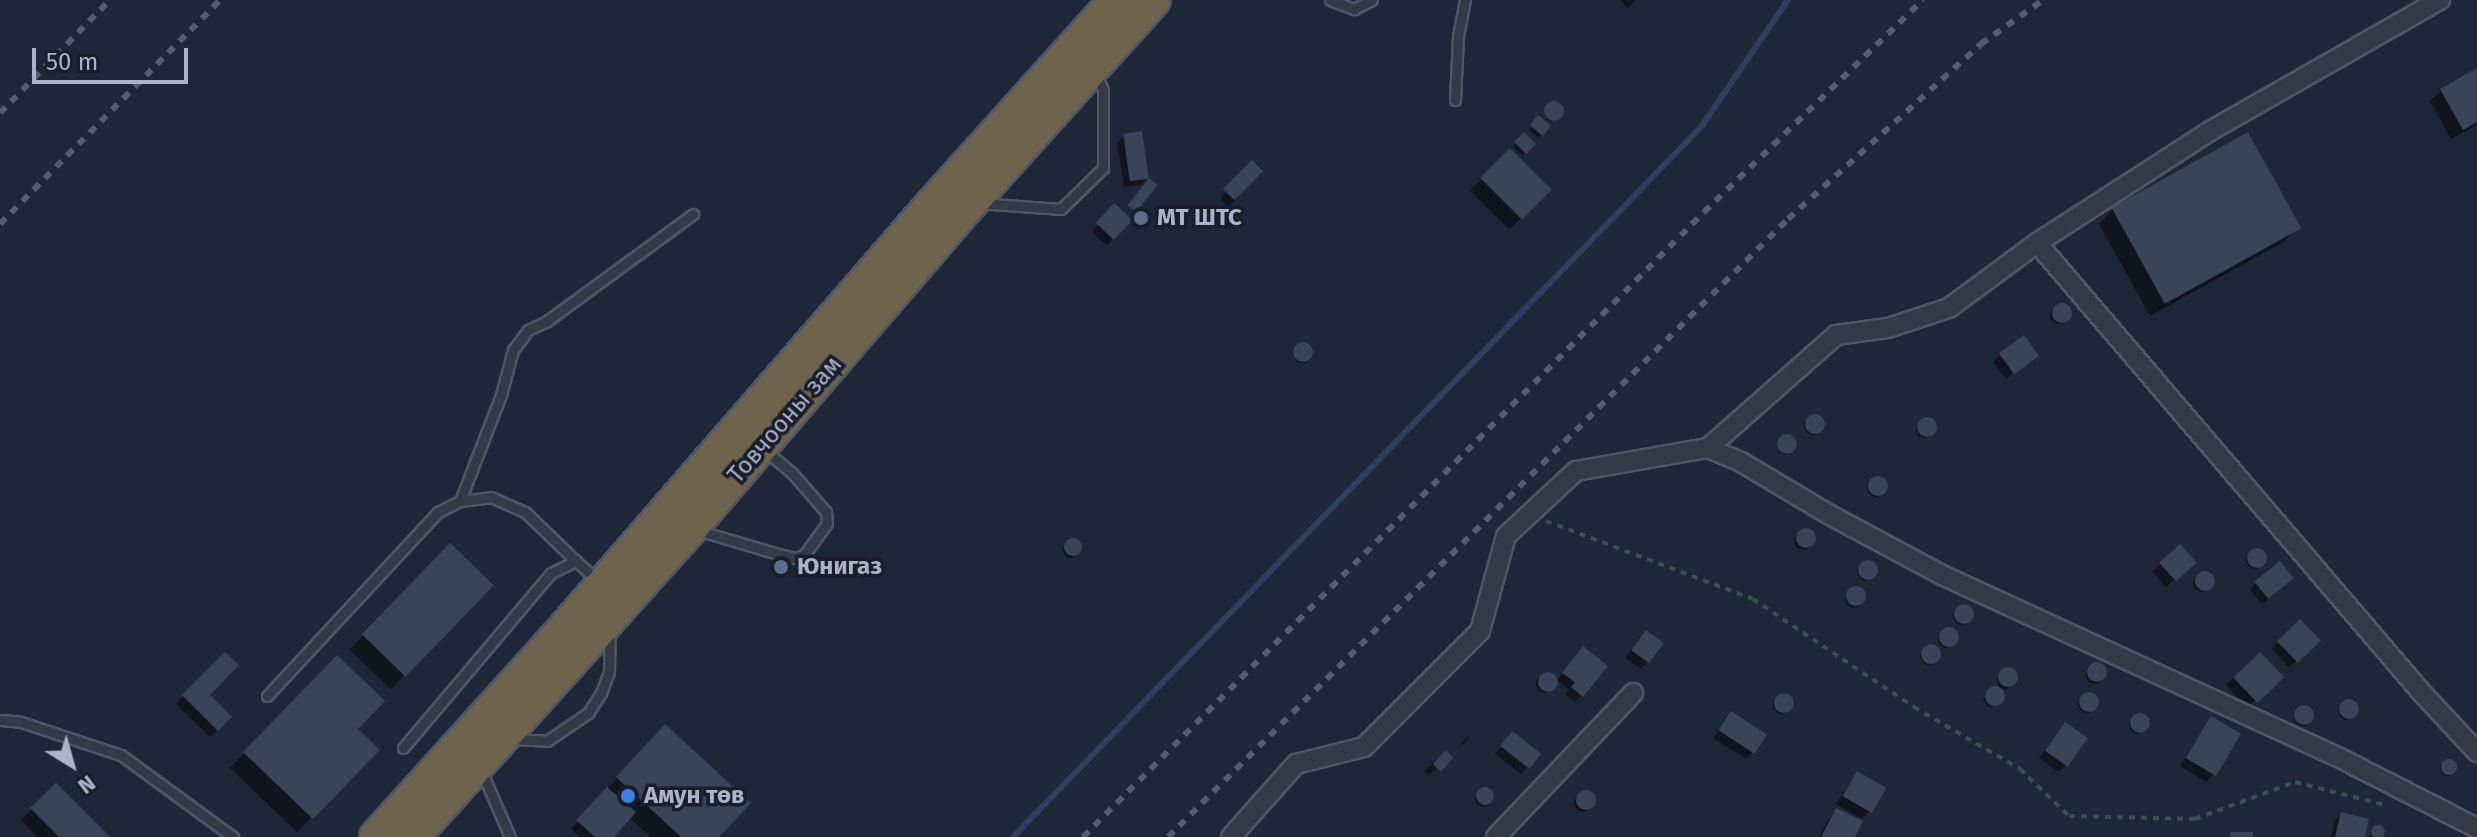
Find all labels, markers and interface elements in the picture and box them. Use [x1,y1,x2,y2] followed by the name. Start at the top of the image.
[36,32,192,82] scale bar
[46,48,98,76] text: 50 m
[1157,204,1242,232] place label: MT ШТС
[1132,209,1150,227] marker: MT ШТС
[722,351,848,489] street label: Товчооны зам
[797,553,882,581] place label: Юнигаз
[772,558,790,576] marker: Юнигаз
[32,725,112,805] north arrow
[73,769,101,800] text: N
[644,782,744,810] place label: Амун төв
[619,787,637,805] marker: Амун төв

